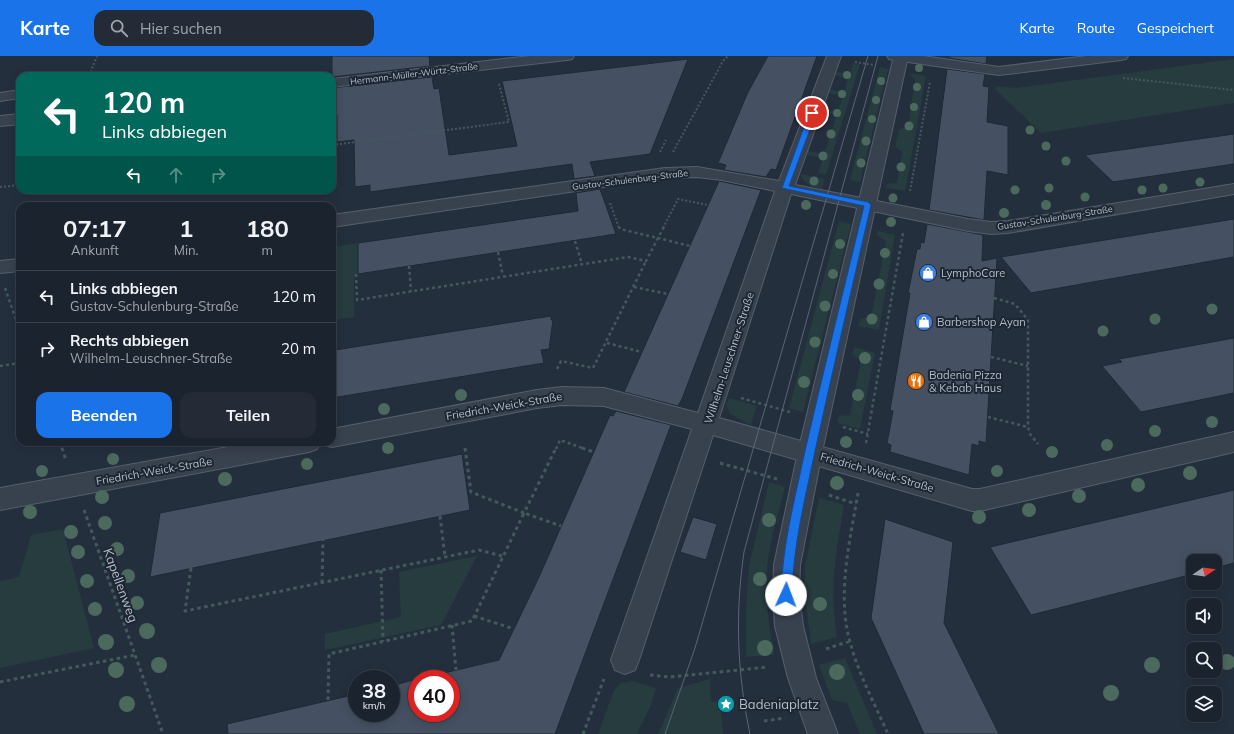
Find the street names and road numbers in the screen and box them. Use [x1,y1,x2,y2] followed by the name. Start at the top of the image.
[349,60,479,87] street label: Hermann-Müller-Würtz-Straße
[571,167,689,192] street label: Gustav-Schulenburg-Straße
[996,203,1114,232] street label: Gustav-Schulenburg-Straße
[701,291,757,425] street label: Wilhelm-Leuschner-Straße
[445,389,563,423] street label: Friedrich-Weick-Straße
[819,449,935,495] street label: Friedrich-Weick-Straße
[95,454,213,488] street label: Friedrich-Weick-Straße
[100,546,142,624] street label: Kapellenweg

